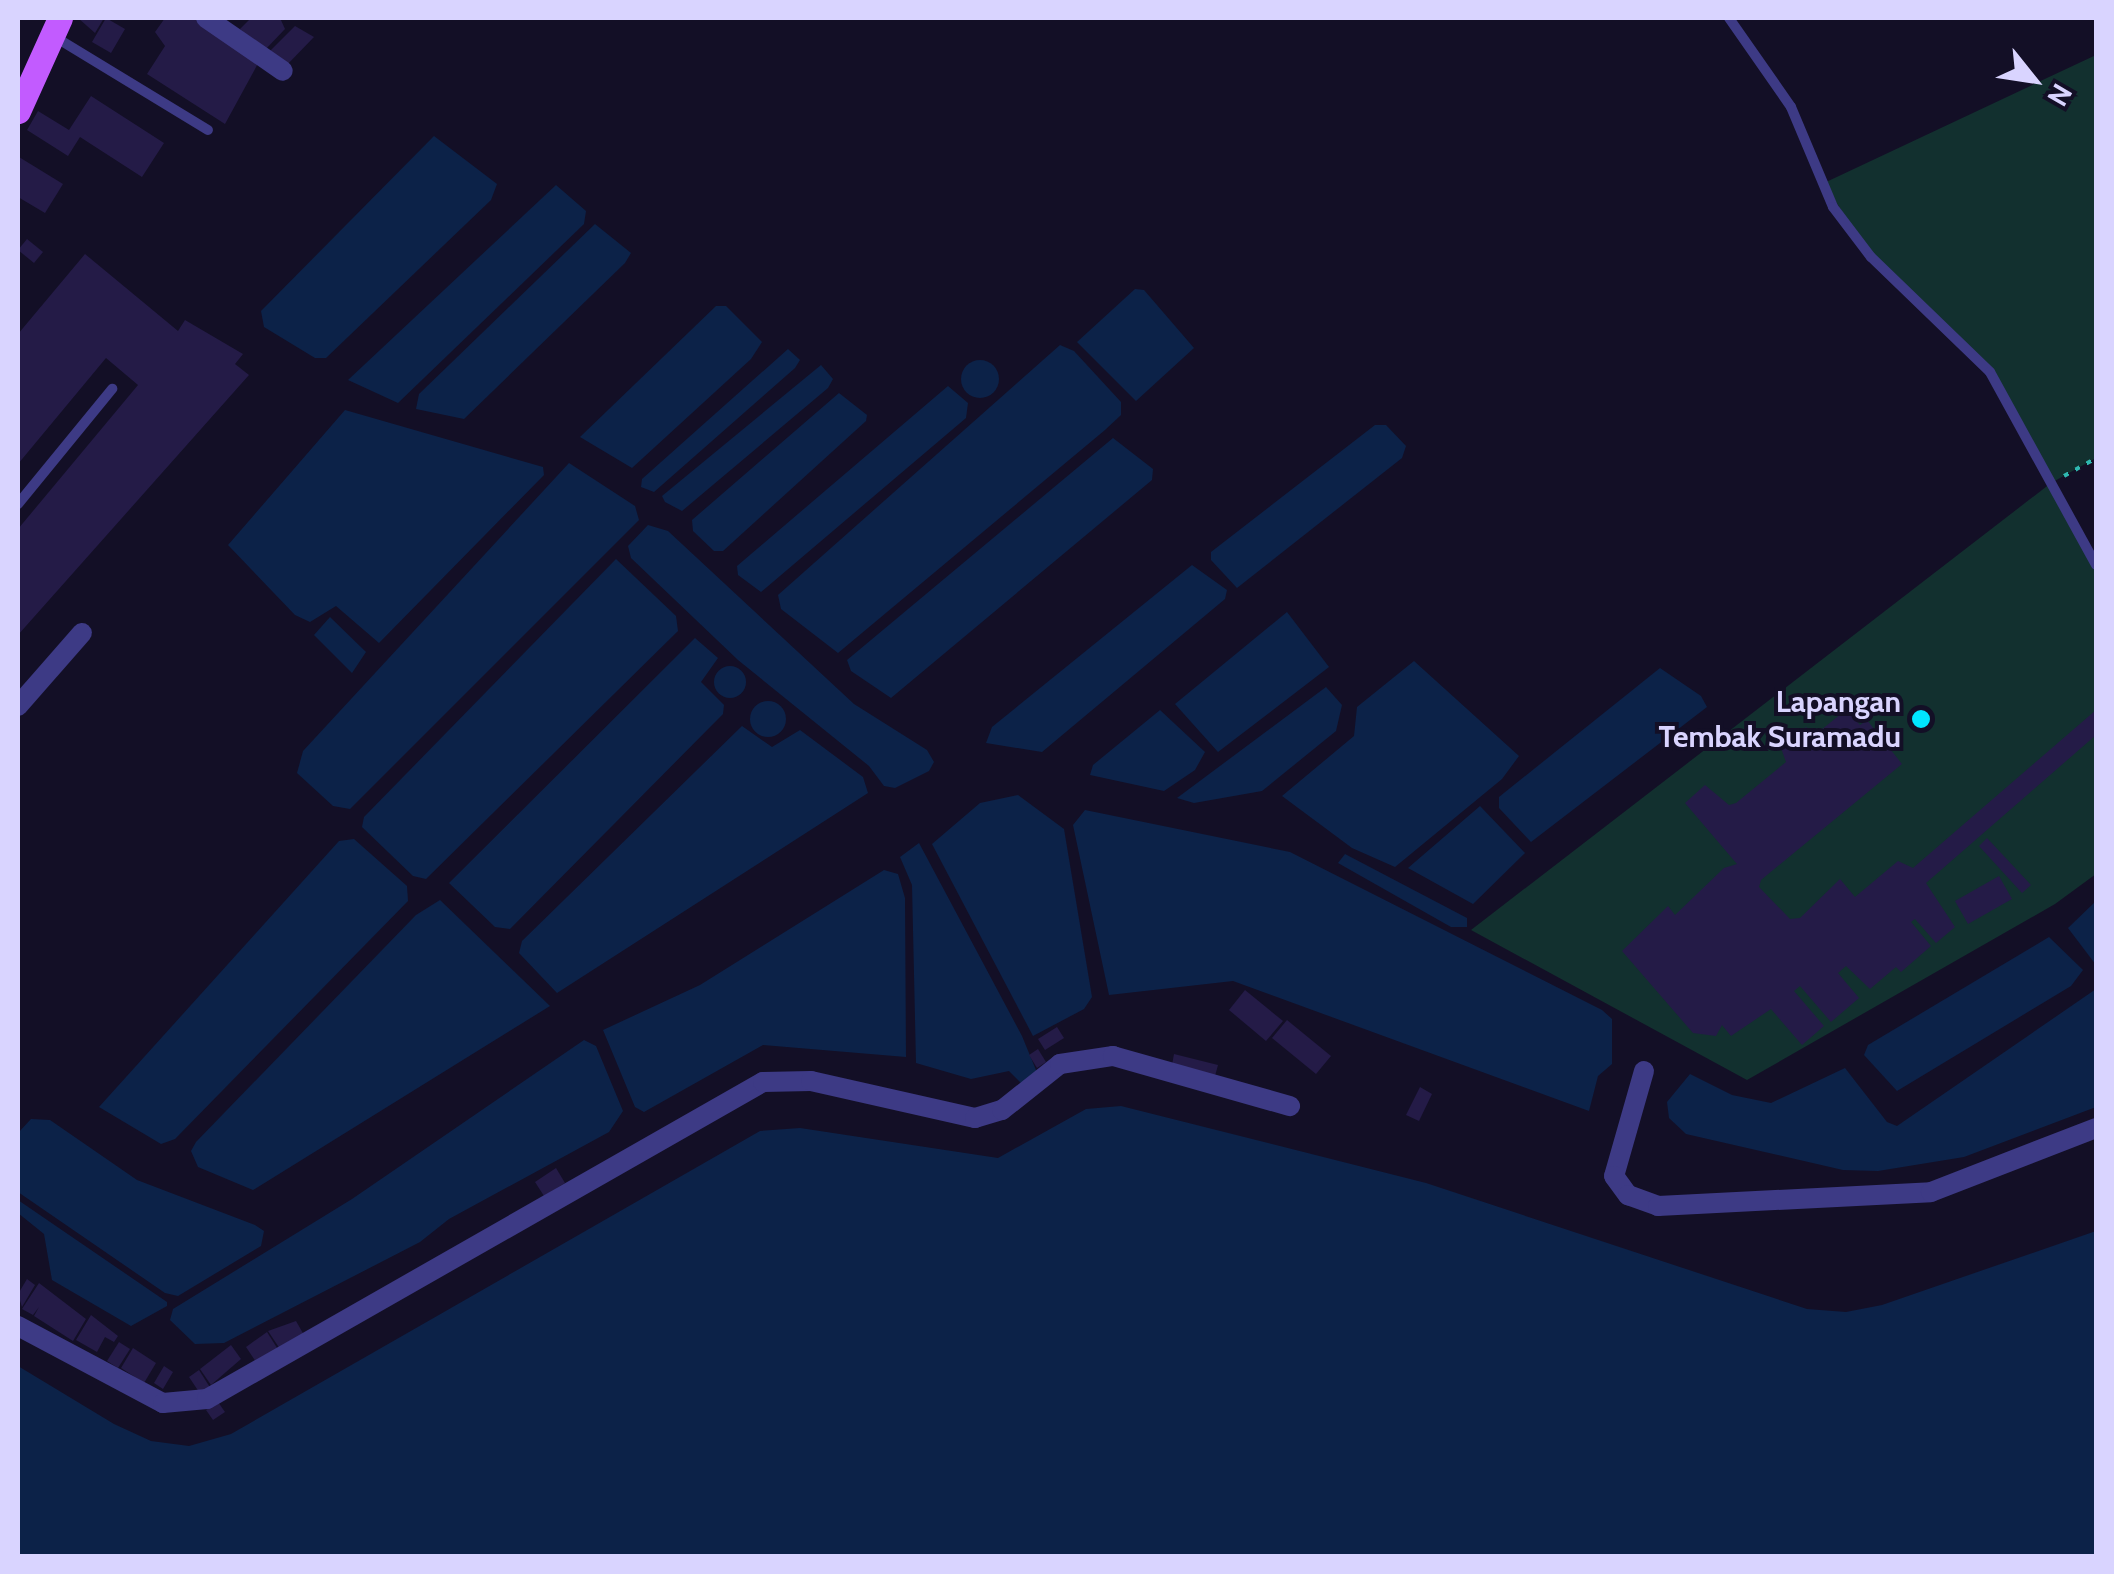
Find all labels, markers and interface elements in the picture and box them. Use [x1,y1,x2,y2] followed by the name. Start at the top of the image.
[1984,30,2084,130] north arrow
[2040,78,2080,112] text: N
[1659,684,1901,754] place label: Lapangan Tembak Suramadu
[1910,708,1932,730] marker: Lapangan Tembak Suramadu

